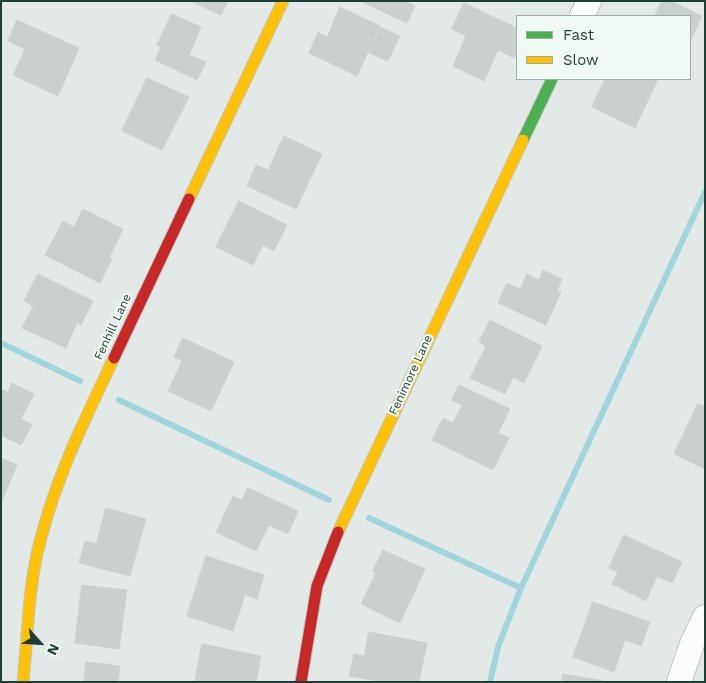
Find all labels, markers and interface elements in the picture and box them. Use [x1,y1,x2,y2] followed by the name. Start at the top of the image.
[516,15,691,80] legend
[563,26,594,44] text: Fast
[563,51,599,69] text: Slow
[91,292,135,362] street label: Fenhill Lane
[386,333,436,417] street label: Fenimore Lane
[15,618,65,668] north arrow
[44,641,63,658] text: N

